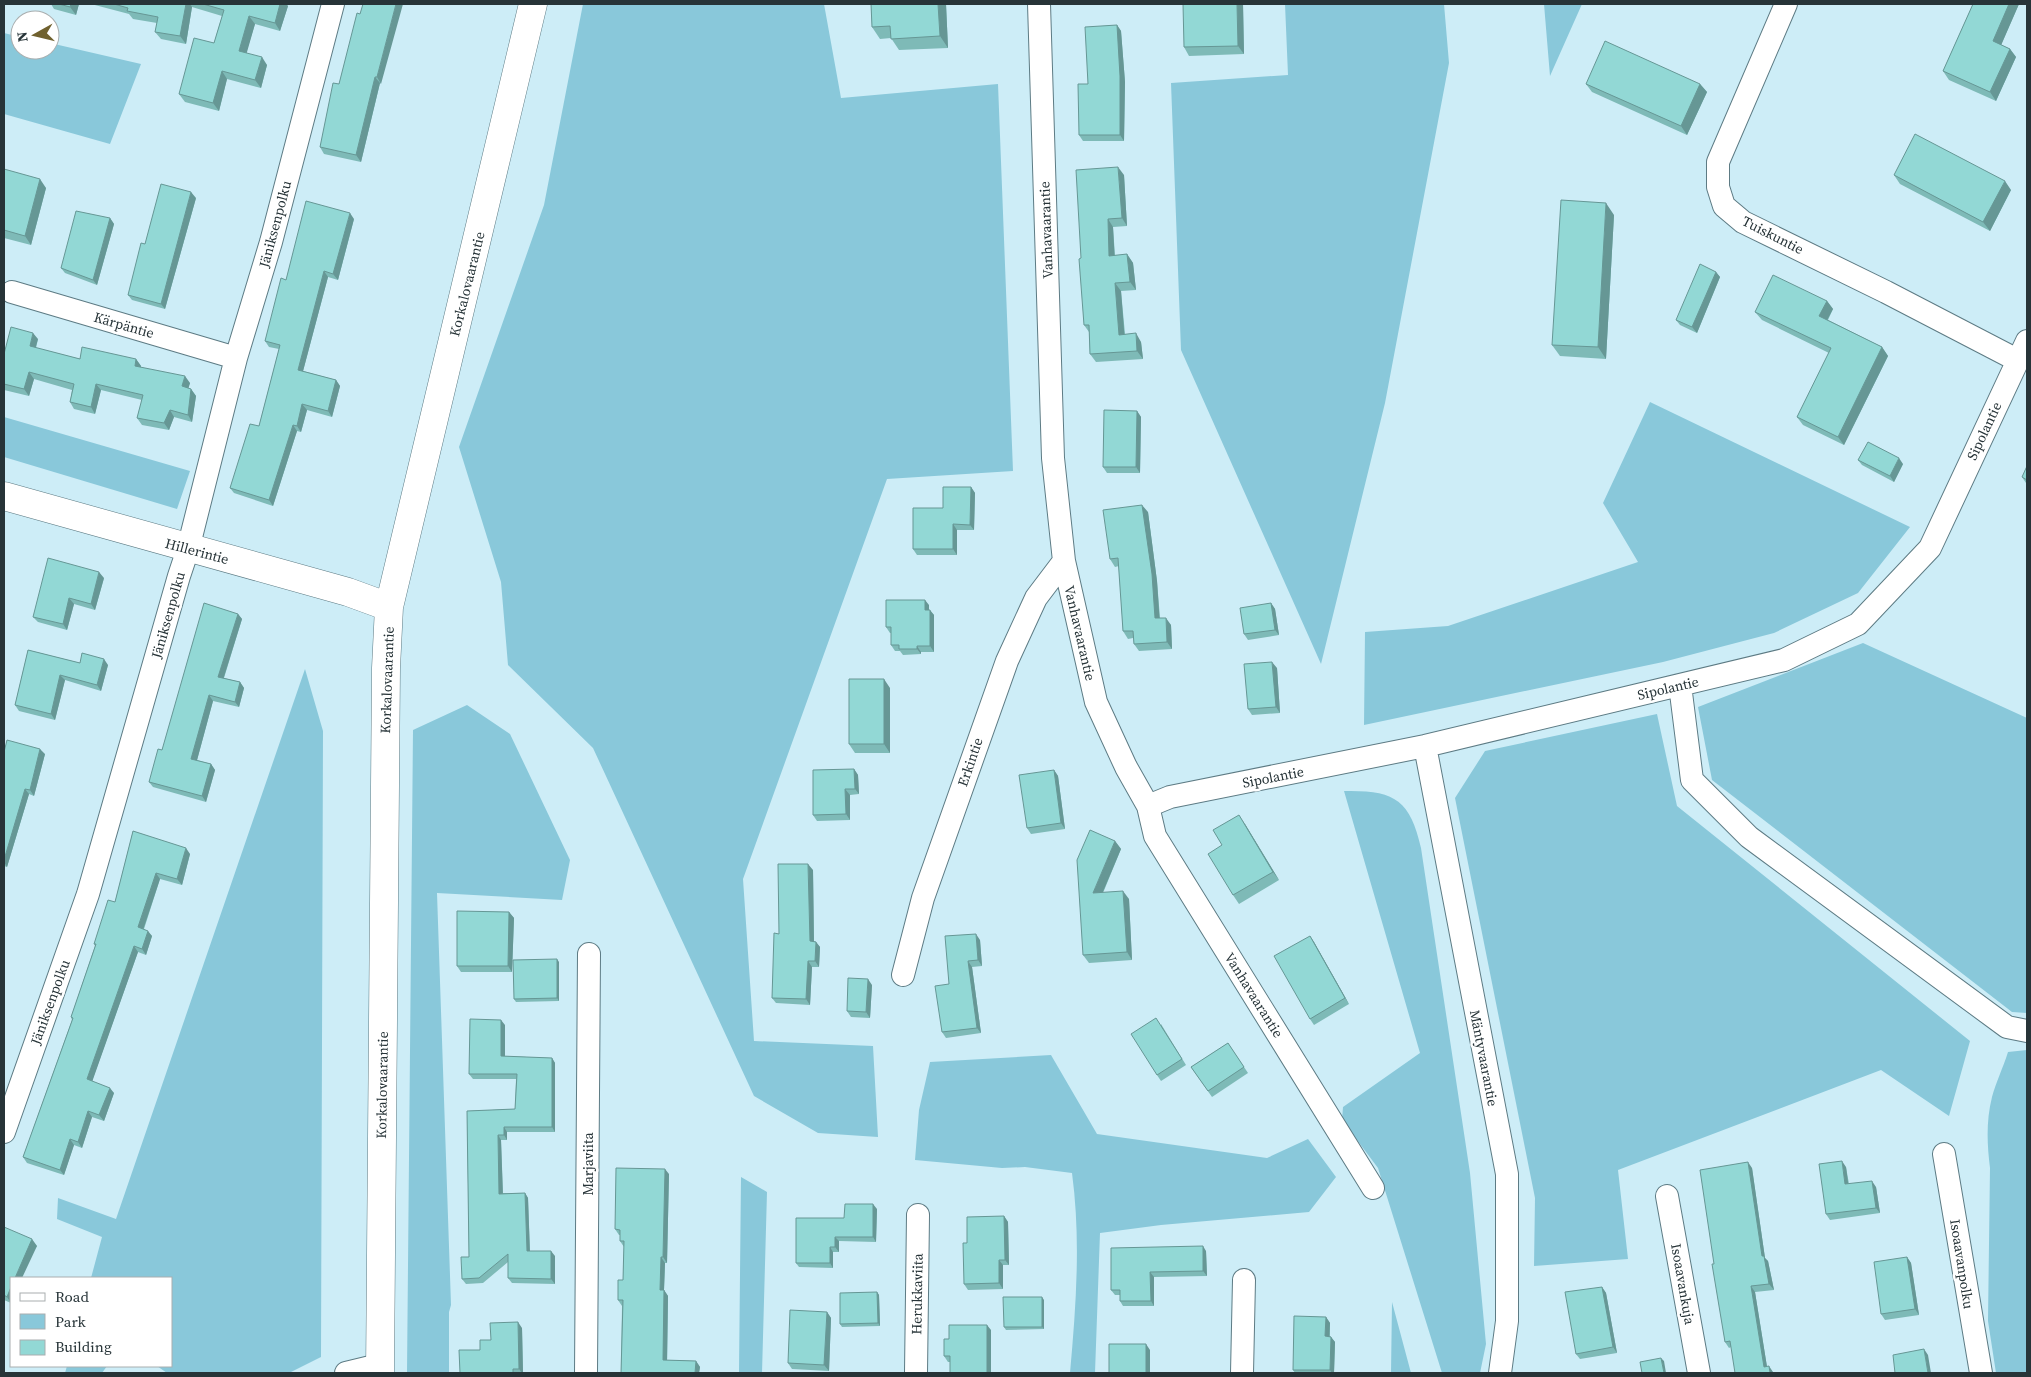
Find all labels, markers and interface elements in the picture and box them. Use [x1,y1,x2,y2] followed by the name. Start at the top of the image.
[10,10,60,60] north arrow
[12,30,33,43] text: N
[254,178,296,271] street label: Jäniksenpolku
[1034,181,1058,279] street label: Vanhavaarantie
[1739,211,1807,259] street label: Tuiskuntie
[444,230,490,338] street label: Korkalovaarantie
[92,307,156,343] street label: Kärpäntie
[1962,399,2006,463] street label: Sipolantie
[163,533,231,569] street label: Hillerintie
[146,569,190,662] street label: Jäniksenpolku
[1059,583,1101,683] street label: Vanhavaarantie
[375,626,399,734] street label: Korkalovaarantie
[1635,671,1701,705] street label: Sipolantie
[952,735,988,789] street label: Erkintie
[1241,761,1305,793] street label: Sipolantie
[1220,948,1288,1042] street label: Vanhavaarantie
[25,957,75,1048] street label: Jäniksenpolku
[1465,1008,1503,1108] street label: Mäntyvaarantie
[371,1031,393,1139] street label: Korkalovaarantie
[578,1132,598,1196] street label: Marjaviita
[1945,1218,1979,1310] street label: Isoaavanpolku
[1666,1242,1700,1327] street label: Isoaavankuja
[906,1252,928,1335] street label: Herukkaviita
[10,1277,172,1367] legend
[55,1286,89,1307] text: Road
[55,1311,87,1332] text: Park
[55,1336,112,1357] text: Building

